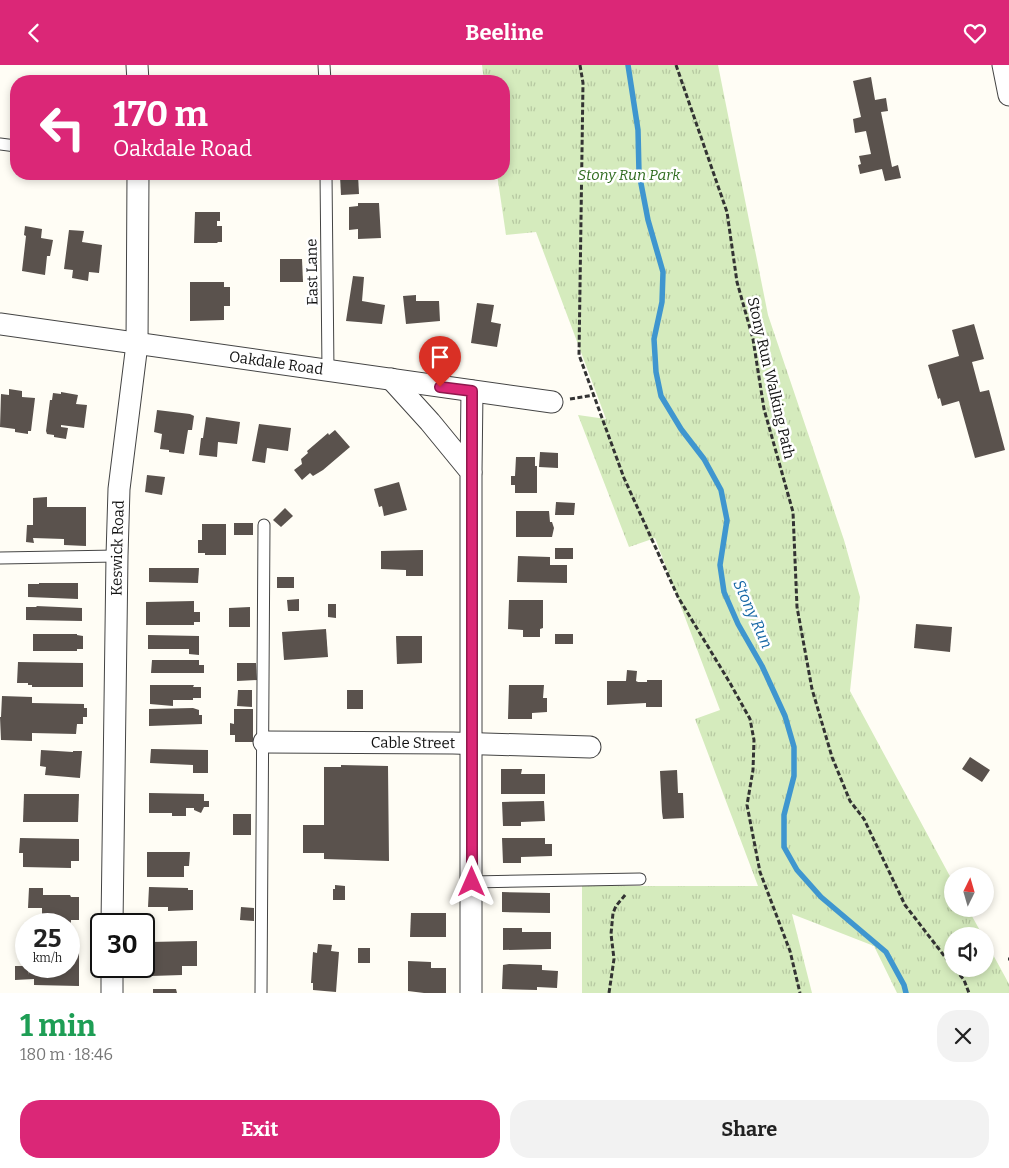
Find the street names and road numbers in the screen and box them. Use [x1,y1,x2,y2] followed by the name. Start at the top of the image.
[302,238,322,306] street label: East Lane
[744,295,799,461] street label: Stony Run Walking Path
[228,347,325,379] street label: Oakdale Road
[107,500,128,596] street label: Keswick Road
[371,734,456,752] street label: Cable Street

